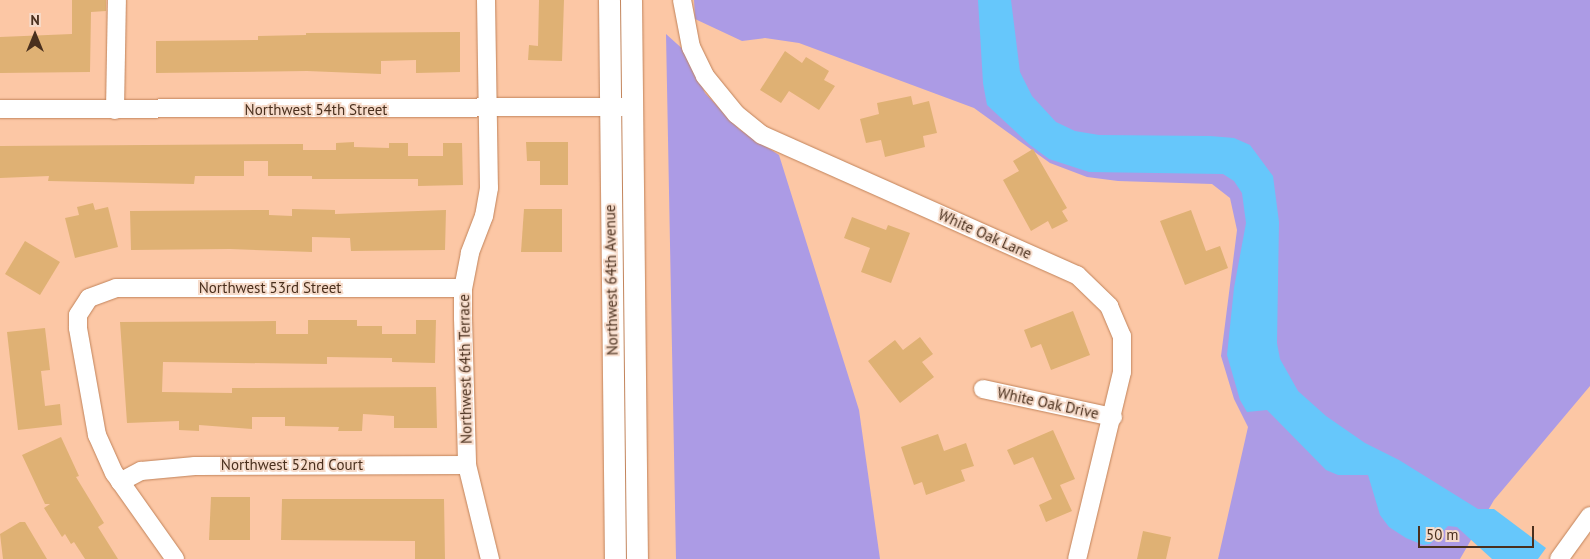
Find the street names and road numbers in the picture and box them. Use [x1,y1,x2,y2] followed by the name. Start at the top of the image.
[245,101,387,119] street label: Northwest 54th Street
[601,204,621,356] street label: Northwest 64th Avenue
[935,205,1035,263] street label: White Oak Lane
[199,279,341,297] street label: Northwest 53rd Street
[455,294,475,444] street label: Northwest 64th Terrace
[995,383,1101,423] street label: White Oak Drive
[221,456,363,474] street label: Northwest 52nd Court

